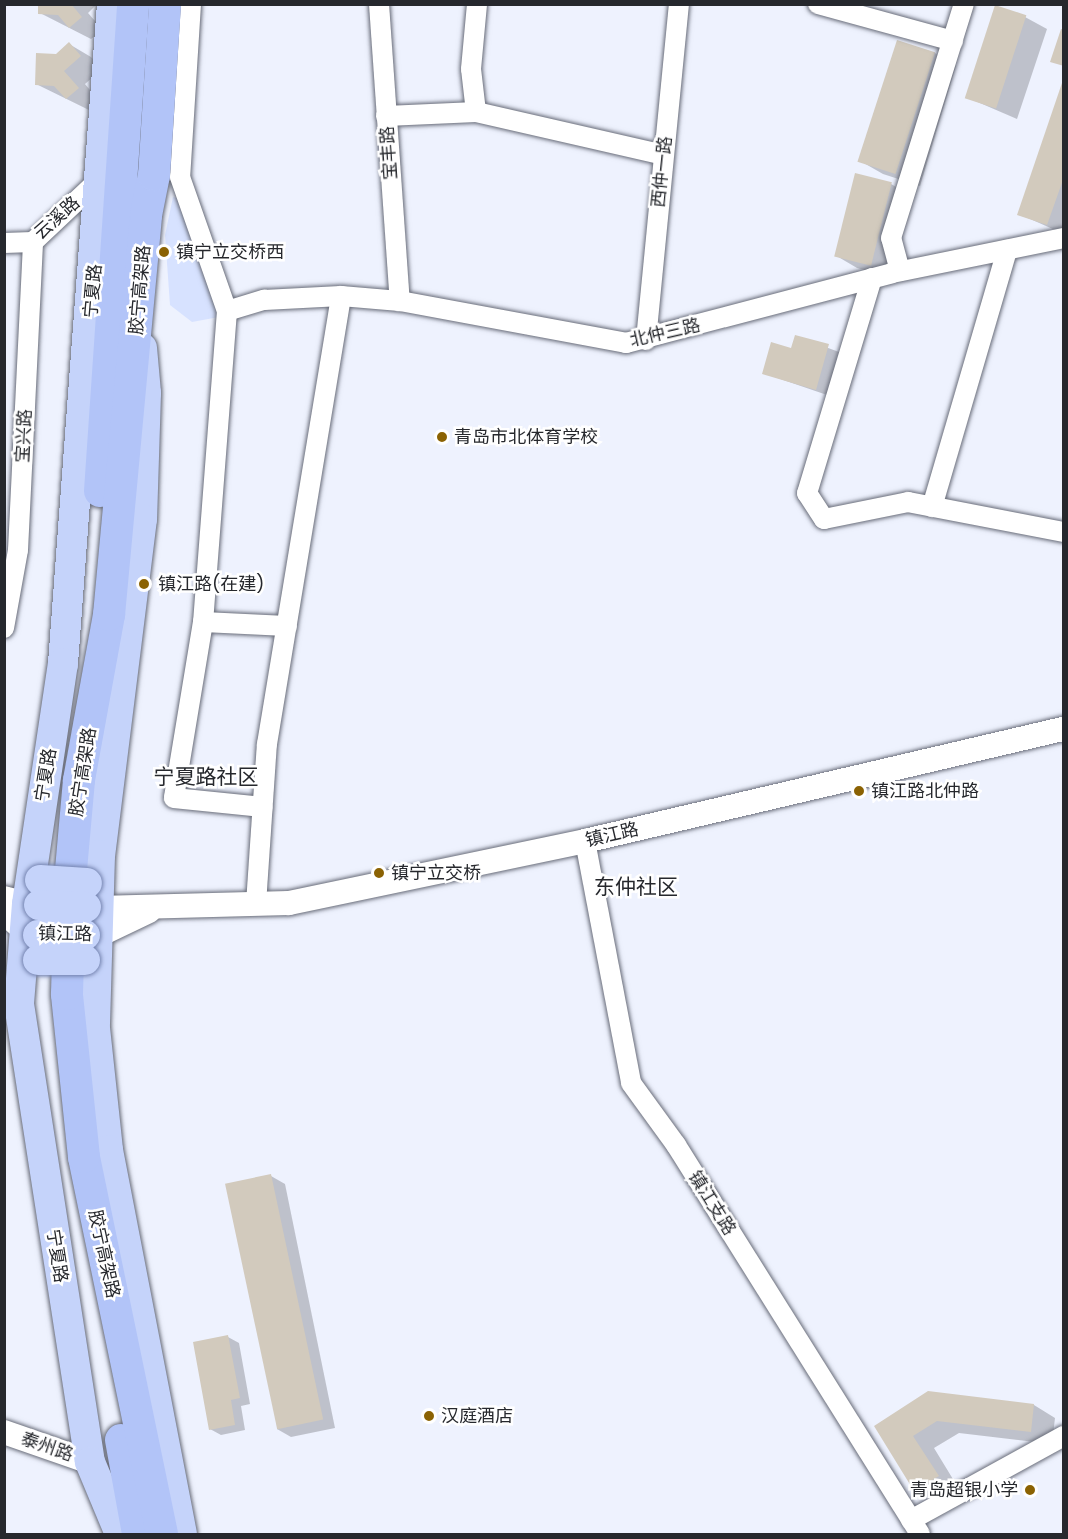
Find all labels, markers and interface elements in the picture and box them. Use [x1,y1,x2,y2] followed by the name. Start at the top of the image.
[376,125,402,181] street label: 宝丰路
[647,135,677,209] street label: 西仲一路
[30,192,84,244] street label: 云溪路
[176,241,284,263] place label: 镇宁立交桥西
[125,244,155,336] street label: 胶宁高架路
[157,245,171,259] marker: 镇宁立交桥西
[80,263,106,319] street label: 宁夏路
[627,314,703,352] street label: 北仲三路
[12,408,36,464] street label: 宝兴路
[454,426,598,448] place label: 青岛市北体育学校
[435,430,449,444] marker: 青岛市北体育学校
[158,573,264,595] place label: 镇江路(在建)
[135,575,153,593] marker: 镇江路(在建)
[65,726,101,818] street label: 胶宁高架路
[31,747,61,803] street label: 宁夏路
[154,764,258,790] district label: 宁夏路社区
[871,780,979,802] place label: 镇江路北仲路
[852,784,866,798] marker: 镇江路北仲路
[583,818,641,852] street label: 镇江路
[391,862,481,884] place label: 镇宁立交桥
[372,866,386,880] marker: 镇宁立交桥
[594,874,678,900] district label: 东仲社区
[38,923,92,945] street label: 镇江路
[684,1167,740,1239] street label: 镇江支路
[84,1208,124,1300] street label: 胶宁高架路
[42,1228,72,1284] street label: 宁夏路
[441,1405,513,1427] place label: 汉庭酒店
[422,1409,436,1423] marker: 汉庭酒店
[18,1428,76,1466] street label: 泰州路
[910,1479,1018,1501] place label: 青岛超银小学
[1023,1483,1037,1497] marker: 青岛超银小学

